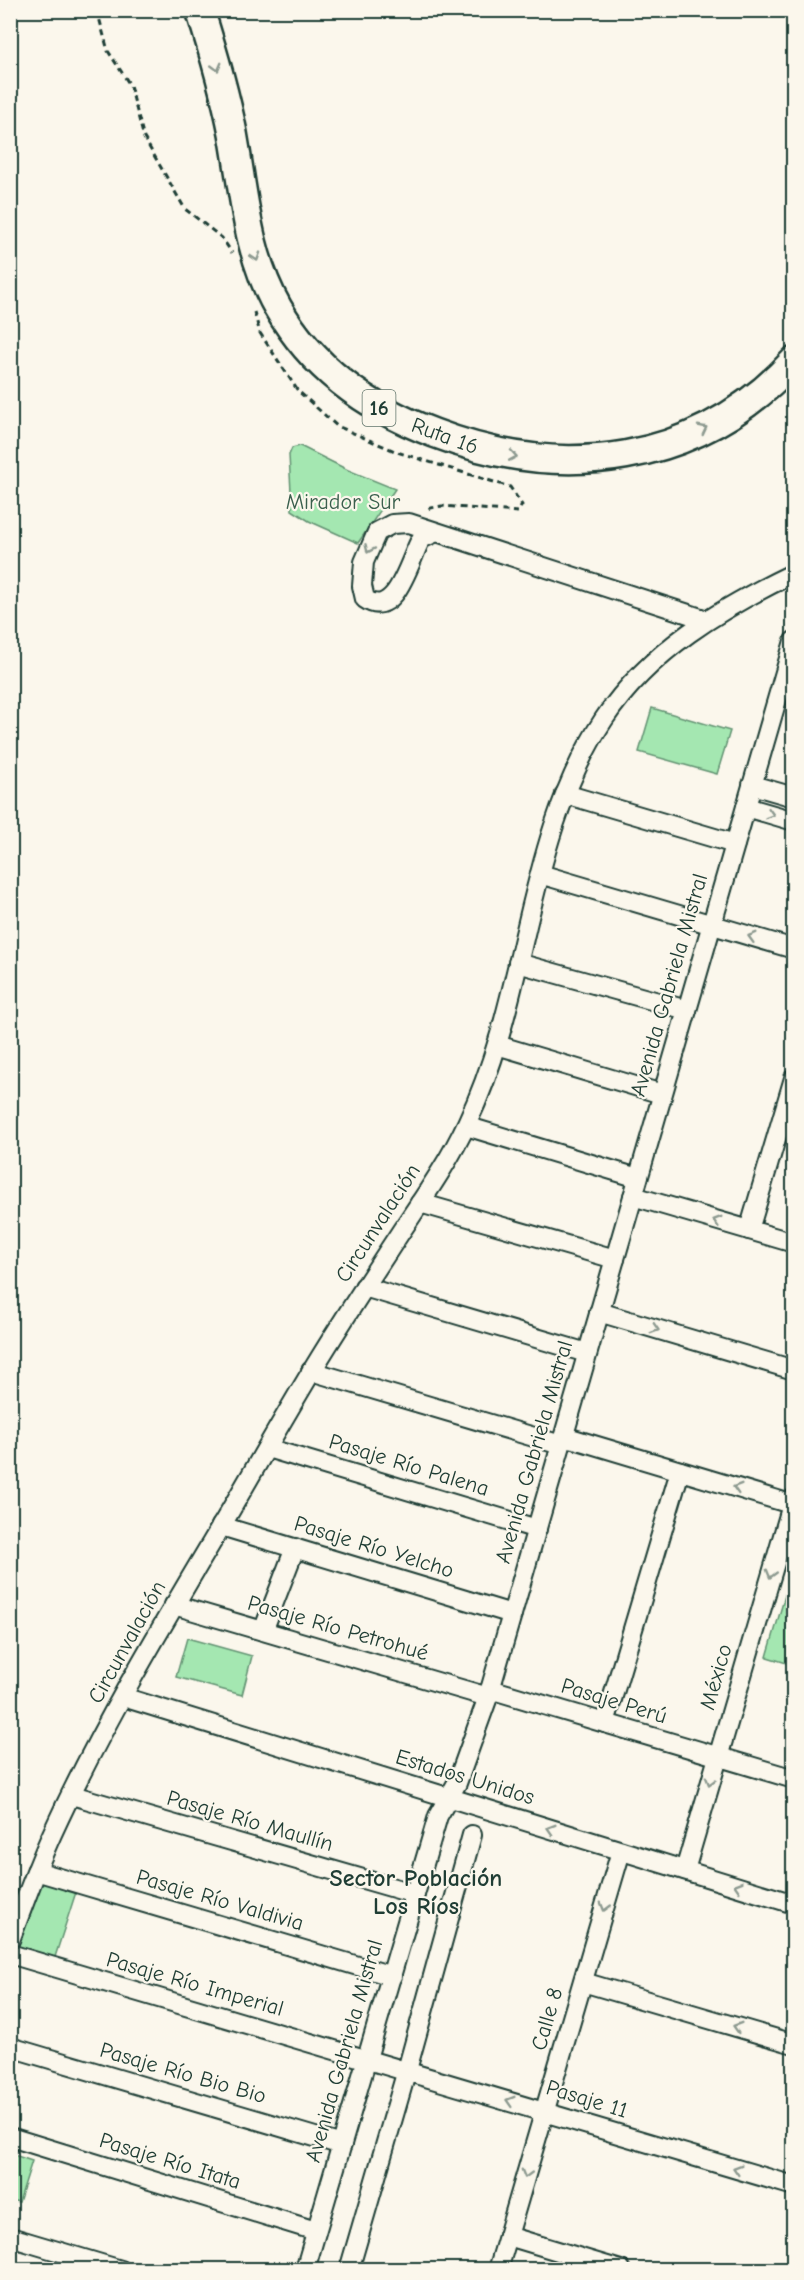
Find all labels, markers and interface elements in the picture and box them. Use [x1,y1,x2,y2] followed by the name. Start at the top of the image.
[210,61,222,71] one-way arrow
[249,251,261,262] one-way arrow
[362,390,395,426] road number: 16
[408,412,482,460] street label: Ruta 16
[696,425,707,436] one-way arrow
[507,449,517,462] one-way arrow
[286,489,401,515] park label: Mirador Sur
[365,543,377,554] one-way arrow
[764,807,774,819] one-way arrow
[625,871,713,1099] street label: Avenida Gabriela Mistral
[748,932,758,944] one-way arrow
[330,1159,426,1287] street label: Circunvalación
[712,1216,723,1228] one-way arrow
[649,1322,660,1334] one-way arrow
[490,1338,578,1566] street label: Avenida Gabriela Mistral
[326,1428,492,1502] street label: Pasaje Río Palena
[733,1483,743,1495] one-way arrow
[291,1510,457,1584] street label: Pasaje Río Yelcho
[766,1568,778,1579] one-way arrow
[83,1576,171,1708] street label: Circunvalación
[245,1590,431,1666] street label: Pasaje Río Petrohué
[694,1641,738,1713] street label: México
[558,1673,670,1729] street label: Pasaje Perú
[392,1744,538,1810] street label: Estados Unidos
[705,1775,717,1786] one-way arrow
[164,1785,336,1857] street label: Pasaje Río Maullín
[546,1824,557,1836] one-way arrow
[133,1864,307,1936] street label: Pasaje Río Valdivia
[330,1864,502,1920] district label: Sector Población Los Ríos
[733,1881,744,1893] one-way arrow
[599,1902,612,1912] one-way arrow
[300,1937,388,2165] street label: Avenida Gabriela Mistral
[103,1946,287,2022] street label: Pasaje Río Imperial
[526,1985,568,2053] street label: Calle 8
[732,2022,743,2034] one-way arrow
[97,2037,269,2109] street label: Pasaje Río Bio Bio
[543,2074,631,2124] street label: Pasaje 11
[505,2096,516,2108] one-way arrow
[96,2127,244,2195] street label: Pasaje Río Itata
[733,2164,743,2176] one-way arrow
[521,2168,533,2179] one-way arrow

